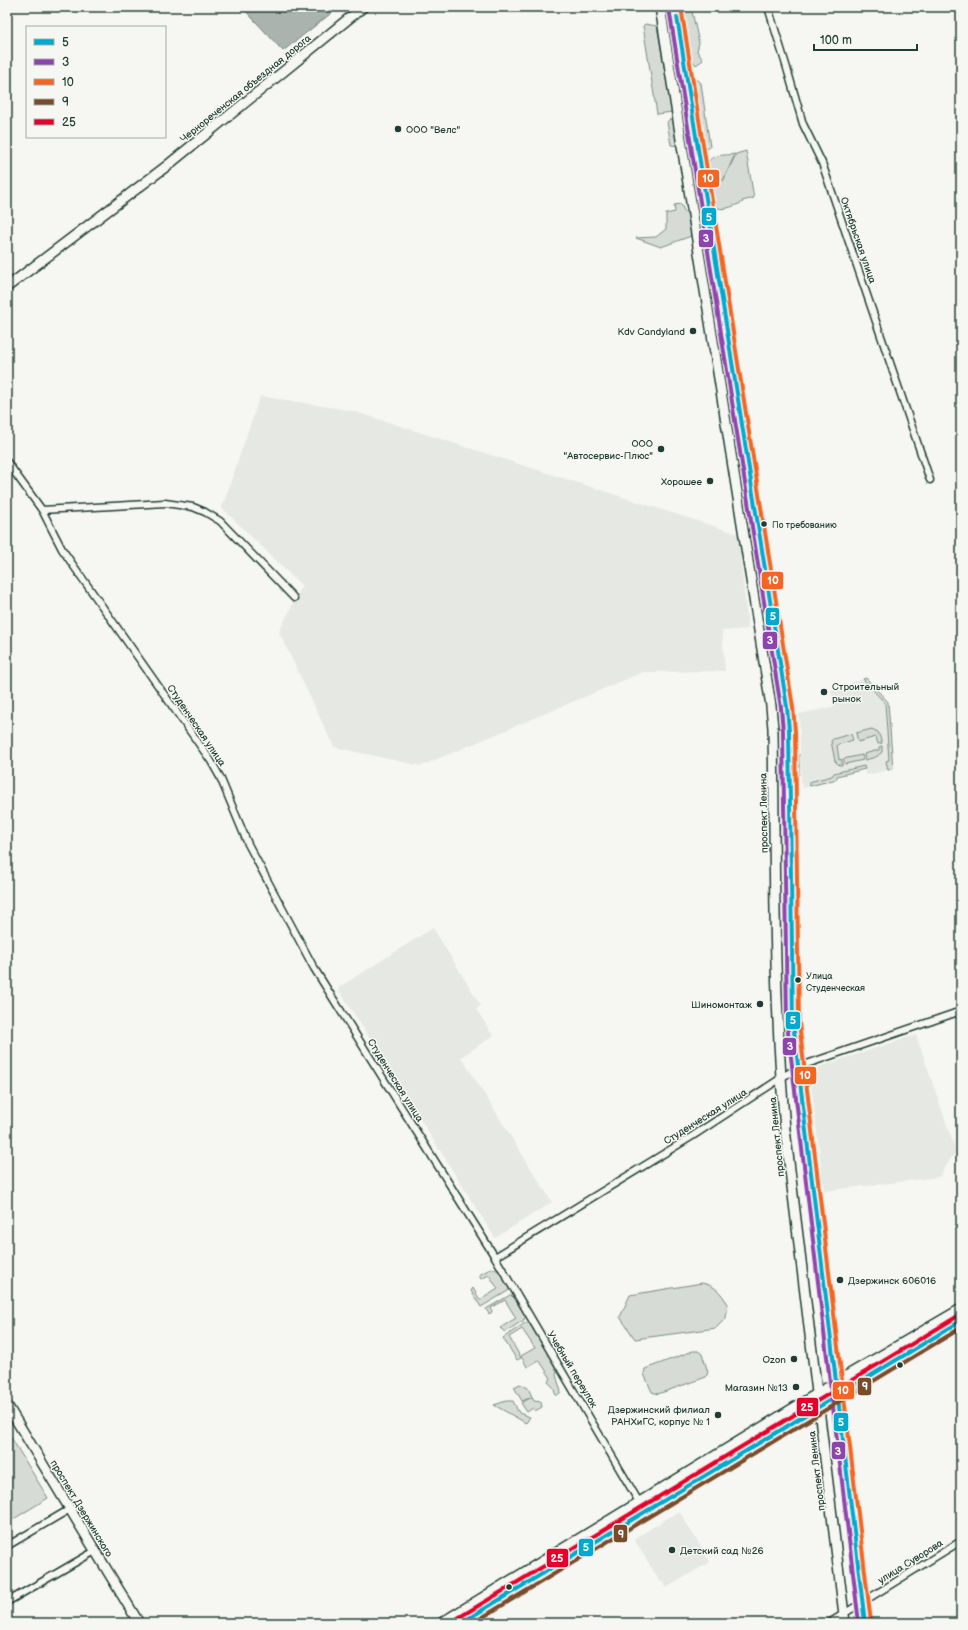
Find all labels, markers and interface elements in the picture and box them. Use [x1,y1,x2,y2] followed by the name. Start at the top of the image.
[26,26,166,138] legend
[814,26,917,52] scale bar
[178,32,314,145] street label: Чернореченская объездная дорога
[820,33,852,48] text: 100 m
[62,35,69,50] text: 5
[62,55,69,70] text: 3
[62,75,74,90] text: 10
[62,95,69,110] text: 9
[62,115,76,130] text: 25
[393,124,403,134] marker: ООО "Велс"
[406,124,461,136] place label: ООО "Велс"
[697,169,720,188] line badge: 10
[702,172,714,185] text: 10
[838,196,879,285] street label: Октябрьская улица
[701,207,717,226] line badge: 5
[706,211,713,224] text: 5
[698,229,714,248] line badge: 3
[703,232,710,245] text: 3
[618,326,685,338] place label: Kdv Candyland
[688,326,698,336] marker: Kdv Candyland
[564,438,653,462] place label: ООО "Автосервис-Плюс"
[656,444,666,454] marker: ООО "Автосервис-Плюс"
[661,476,702,488] place label: Хорошее
[705,476,715,486] marker: Хорошее
[759,519,769,529] marker: По требованию
[772,520,837,531] place label: По требованию
[761,571,784,590] line badge: 10
[767,574,779,587] text: 10
[765,607,780,626] line badge: 5
[770,610,777,623] text: 5
[762,631,778,650] line badge: 3
[767,634,774,647] text: 3
[832,681,900,705] place label: Строительный рынок
[164,682,228,769] street label: Студенческая улица
[819,687,829,697] marker: Строительный рынок
[757,773,771,853] street label: проспект Ленина
[806,971,865,994] place label: Улица Студенческая
[793,975,803,985] marker: Улица Студенческая
[691,999,752,1011] place label: Шиномонтаж
[755,999,765,1009] marker: Шиномонтаж
[785,1011,801,1030] line badge: 5
[790,1014,797,1027] text: 5
[365,1037,426,1124] street label: Студенческая улица
[782,1037,797,1056] line badge: 3
[787,1040,794,1053] text: 3
[794,1066,817,1085] line badge: 10
[799,1069,811,1082] text: 10
[662,1086,749,1147] street label: Студенческая улица
[767,1096,787,1177] street label: проспект Ленина
[835,1275,845,1285] marker: Дзержинск 606016
[848,1275,936,1287] place label: Дзержинск 606016
[544,1329,600,1411] street label: Учебный переулок
[763,1354,786,1366] place label: Ozon
[789,1354,799,1364] marker: Ozon
[895,1360,905,1370] unlabelled marker
[857,1377,872,1396] line badge: 9
[862,1380,868,1393] text: 9
[832,1381,855,1400] line badge: 10
[725,1382,788,1394] place label: Магазин №13
[791,1382,801,1392] marker: Магазин №13
[837,1384,849,1397] text: 10
[796,1397,819,1417] line badge: 25
[801,1401,814,1414] text: 25
[608,1404,710,1428] place label: Дзержинский филиал РАНХиГС, корпус № 1
[713,1410,723,1420] marker: Дзержинский филиал РАНХиГС, корпус № 1
[833,1412,849,1432] line badge: 5
[838,1416,845,1429] text: 5
[806,1430,828,1511] street label: проспект Ленина
[831,1441,846,1460] line badge: 3
[835,1445,842,1458] text: 3
[47,1458,115,1559] street label: проспект Дзержинского
[613,1524,628,1543] line badge: 9
[618,1528,624,1541] text: 9
[876,1537,945,1587] street label: улица Суворова
[578,1538,594,1557] line badge: 5
[583,1541,590,1554] text: 5
[667,1545,677,1555] marker: Детский сад №26
[680,1545,764,1557] place label: Детский сад №26
[546,1548,569,1568] line badge: 25
[551,1552,564,1565] text: 25
[504,1582,514,1592] unlabelled marker

